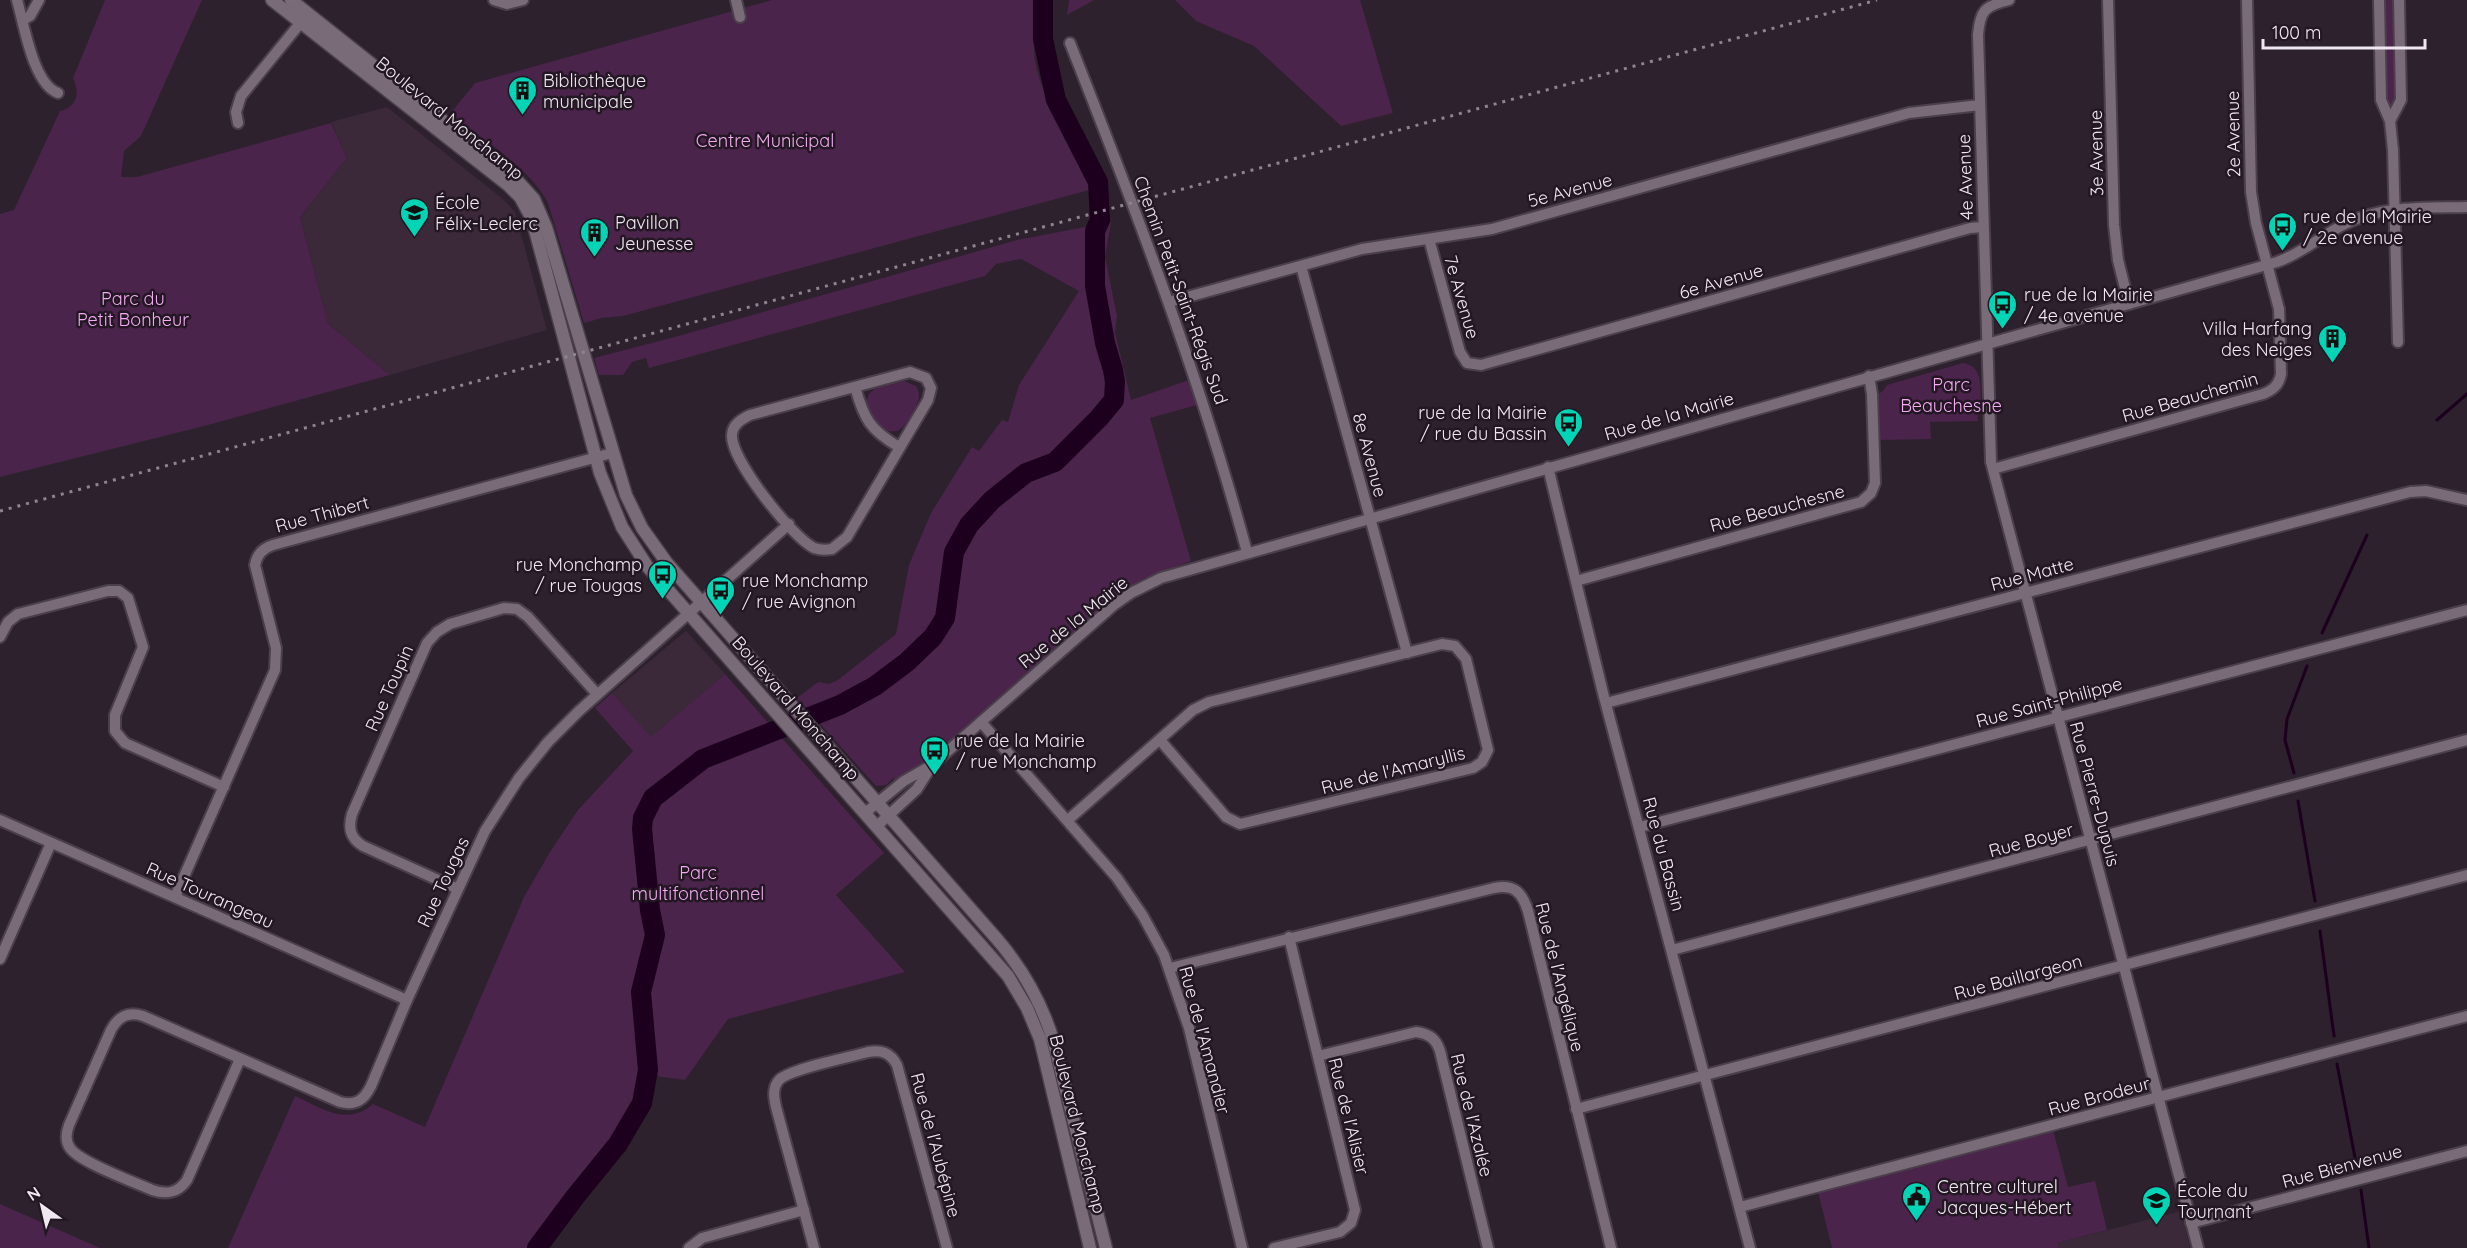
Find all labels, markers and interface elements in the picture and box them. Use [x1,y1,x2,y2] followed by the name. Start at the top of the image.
[2263,12,2425,50] scale bar
[2272,21,2321,44] text: 100 m
[371,51,529,185] street label: Boulevard Monchamp
[543,69,646,113] place label: Bibliothèque municipale
[506,74,538,116] building icon: Bibliothèque municipale
[2221,90,2245,178] street label: 2e Avenue
[2084,110,2108,196] street label: 3e Avenue
[696,129,834,152] park label: Centre Municipal
[1952,134,1978,220] street label: 4e Avenue
[1525,168,1615,212] street label: 5e Avenue
[1129,173,1233,407] street label: Chemin Petit-Saint-Régis Sud
[435,191,538,235] place label: École Félix-Leclerc
[398,196,430,238] school or university icon: École Félix-Leclerc
[2303,205,2432,249] place label: rue de la Mairie / 2e avenue
[2266,210,2298,252] bus stop icon: rue de la Mairie / 2e avenue
[615,211,693,255] place label: Pavillon Jeunesse
[578,216,610,258] building icon: Pavillon Jeunesse
[1439,253,1485,341] street label: 7e Avenue
[1676,258,1766,304] street label: 6e Avenue
[2024,283,2153,327] place label: rue de la Mairie / 4e avenue
[77,287,189,331] park label: Parc du Petit Bonheur
[1987,288,2019,330] bus stop icon: rue de la Mairie / 4e avenue
[2202,317,2312,361] place label: Villa Harfang des Neiges
[2317,322,2349,364] building icon: Villa Harfang des Neiges
[2119,367,2261,427] street label: Rue Beauchemin
[1900,373,2002,417] park label: Parc Beauchesne
[1602,387,1736,445] street label: Rue de la Mairie
[1418,401,1547,445] place label: rue de la Mairie / rue du Bassin
[1552,406,1584,448] bus stop icon: rue de la Mairie / rue du Bassin
[1348,410,1392,500] street label: 8e Avenue
[1707,479,1847,537] street label: Rue Beauchesne
[273,490,371,538] street label: Rue Thibert
[1988,552,2076,596] street label: Rue Matte
[516,553,642,597] place label: rue Monchamp / rue Tougas
[647,558,679,600] bus stop icon: rue Monchamp / rue Tougas
[742,569,868,613] place label: rue Monchamp / rue Avignon
[1014,571,1132,673] street label: Rue de la Mairie
[705,574,737,616] bus stop icon: rue Monchamp / rue Avignon
[727,631,865,785] street label: Boulevard Monchamp
[360,641,418,735] street label: Rue Toupin
[1973,671,2125,733] street label: Rue Saint-Philippe
[2065,719,2125,869] street label: Rue Pierre-Dupuis
[956,729,1097,773] place label: rue de la Mairie / rue Monchamp
[919,734,951,776] bus stop icon: rue de la Mairie / rue Monchamp
[1319,741,1467,799] street label: Rue de l'Amaryllis
[1638,794,1690,914] street label: Rue du Bassin
[1986,818,2076,862] street label: Rue Boyer
[412,833,474,931] street label: Rue Tougas
[143,857,277,933] street label: Rue Tourangeau
[631,861,765,905] park label: Parc multifonctionnel
[1530,900,1590,1054] street label: Rue de l'Angélique
[1951,949,2085,1005] street label: Rue Baillargeon
[1174,964,1236,1116] street label: Rue de l'Amandier
[1045,1032,1111,1216] street label: Boulevard Monchamp
[1446,1051,1498,1179] street label: Rue de l'Azalée
[1323,1055,1375,1177] street label: Rue de l'Alisier
[906,1070,966,1220] street label: Rue de l'Aubépine
[2046,1071,2153,1121] street label: Rue Brodeur
[2279,1139,2405,1193] street label: Rue Bienvenue
[1937,1175,2072,1219] place label: Centre culturel Jacques-Hébert
[12,1176,72,1236] north arrow
[2177,1179,2252,1223] place label: École du Tournant
[1900,1180,1932,1222] public building icon: Centre culturel Jacques-Hébert
[23,1182,44,1205] text: N
[2140,1184,2172,1226] school or university icon: École du Tournant

